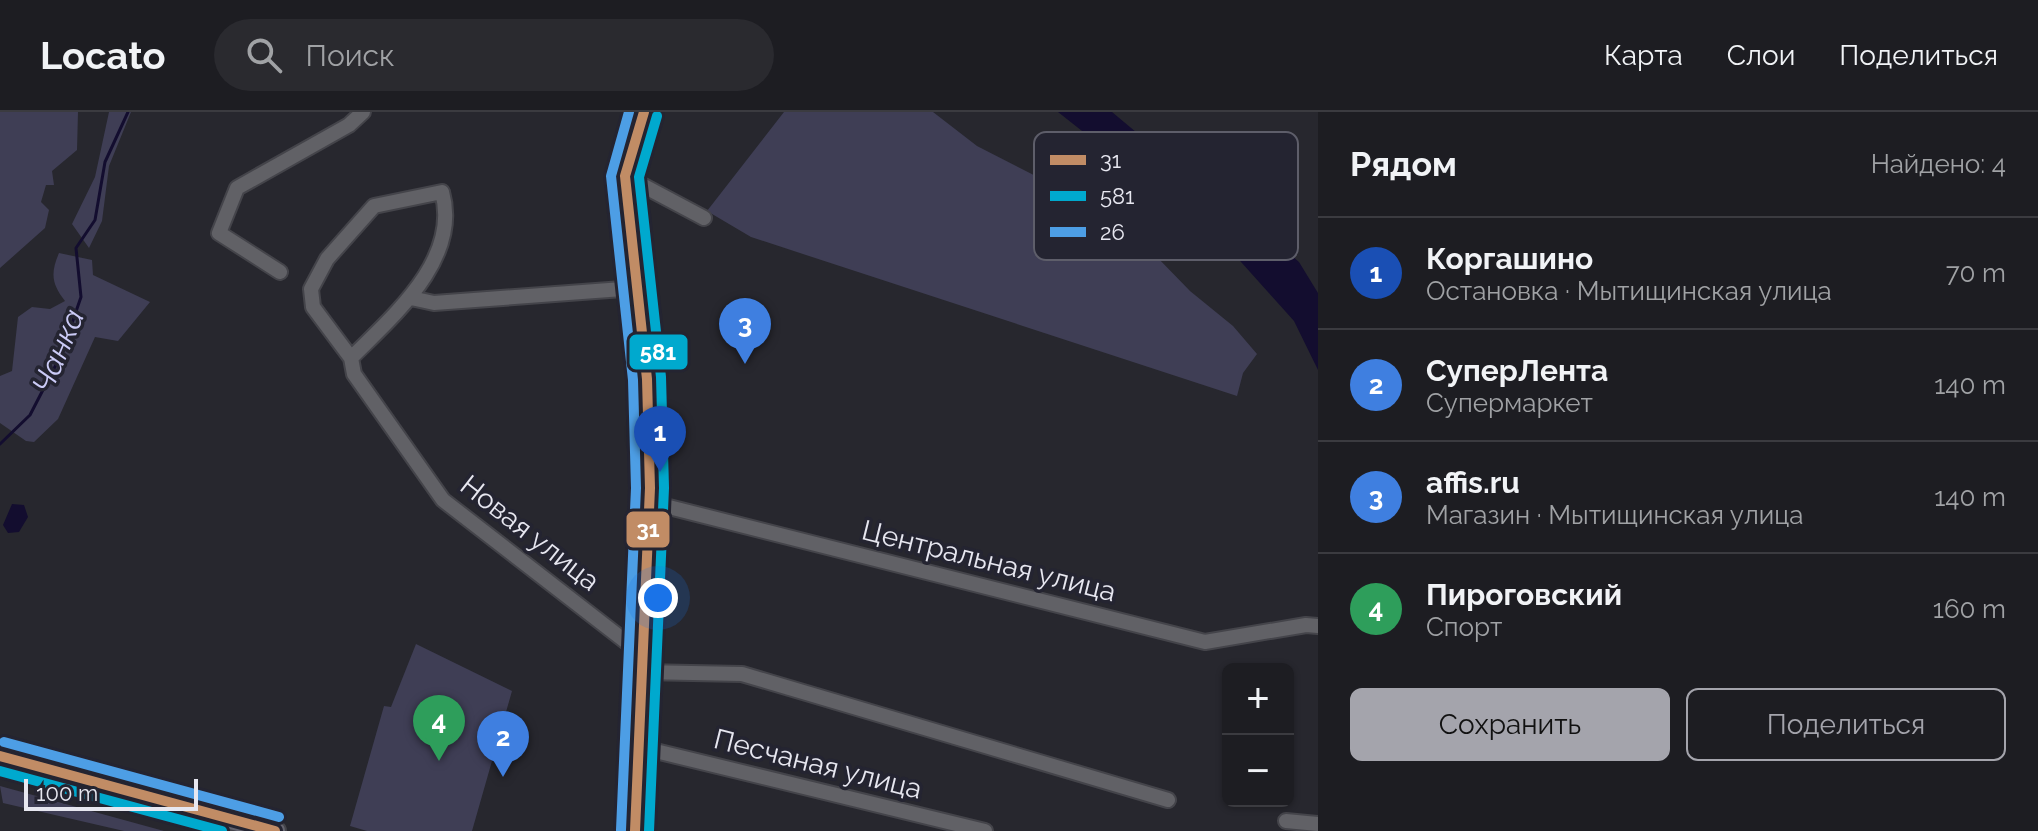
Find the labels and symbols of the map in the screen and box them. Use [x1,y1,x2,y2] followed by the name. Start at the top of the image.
[1034,132,1298,260] legend
[1100,147,1121,173] text: 31
[1100,183,1134,209] text: 581
[1100,219,1125,245] text: 26
[719,298,771,364] pin: 3
[25,304,91,398] water label: Чанка
[628,333,689,371] line badge: 581
[640,339,676,365] text: 581
[634,406,686,472] pin: 1
[454,468,606,598] street label: Новая улица
[625,510,671,549] line badge: 31
[859,513,1119,609] street label: Центральная улица
[636,516,660,542] text: 31
[638,578,678,618] your location
[413,695,465,761] pin: 4
[477,711,529,777] pin: 2
[711,722,925,806] street label: Песчаная улица
[24,775,198,811] scale bar

